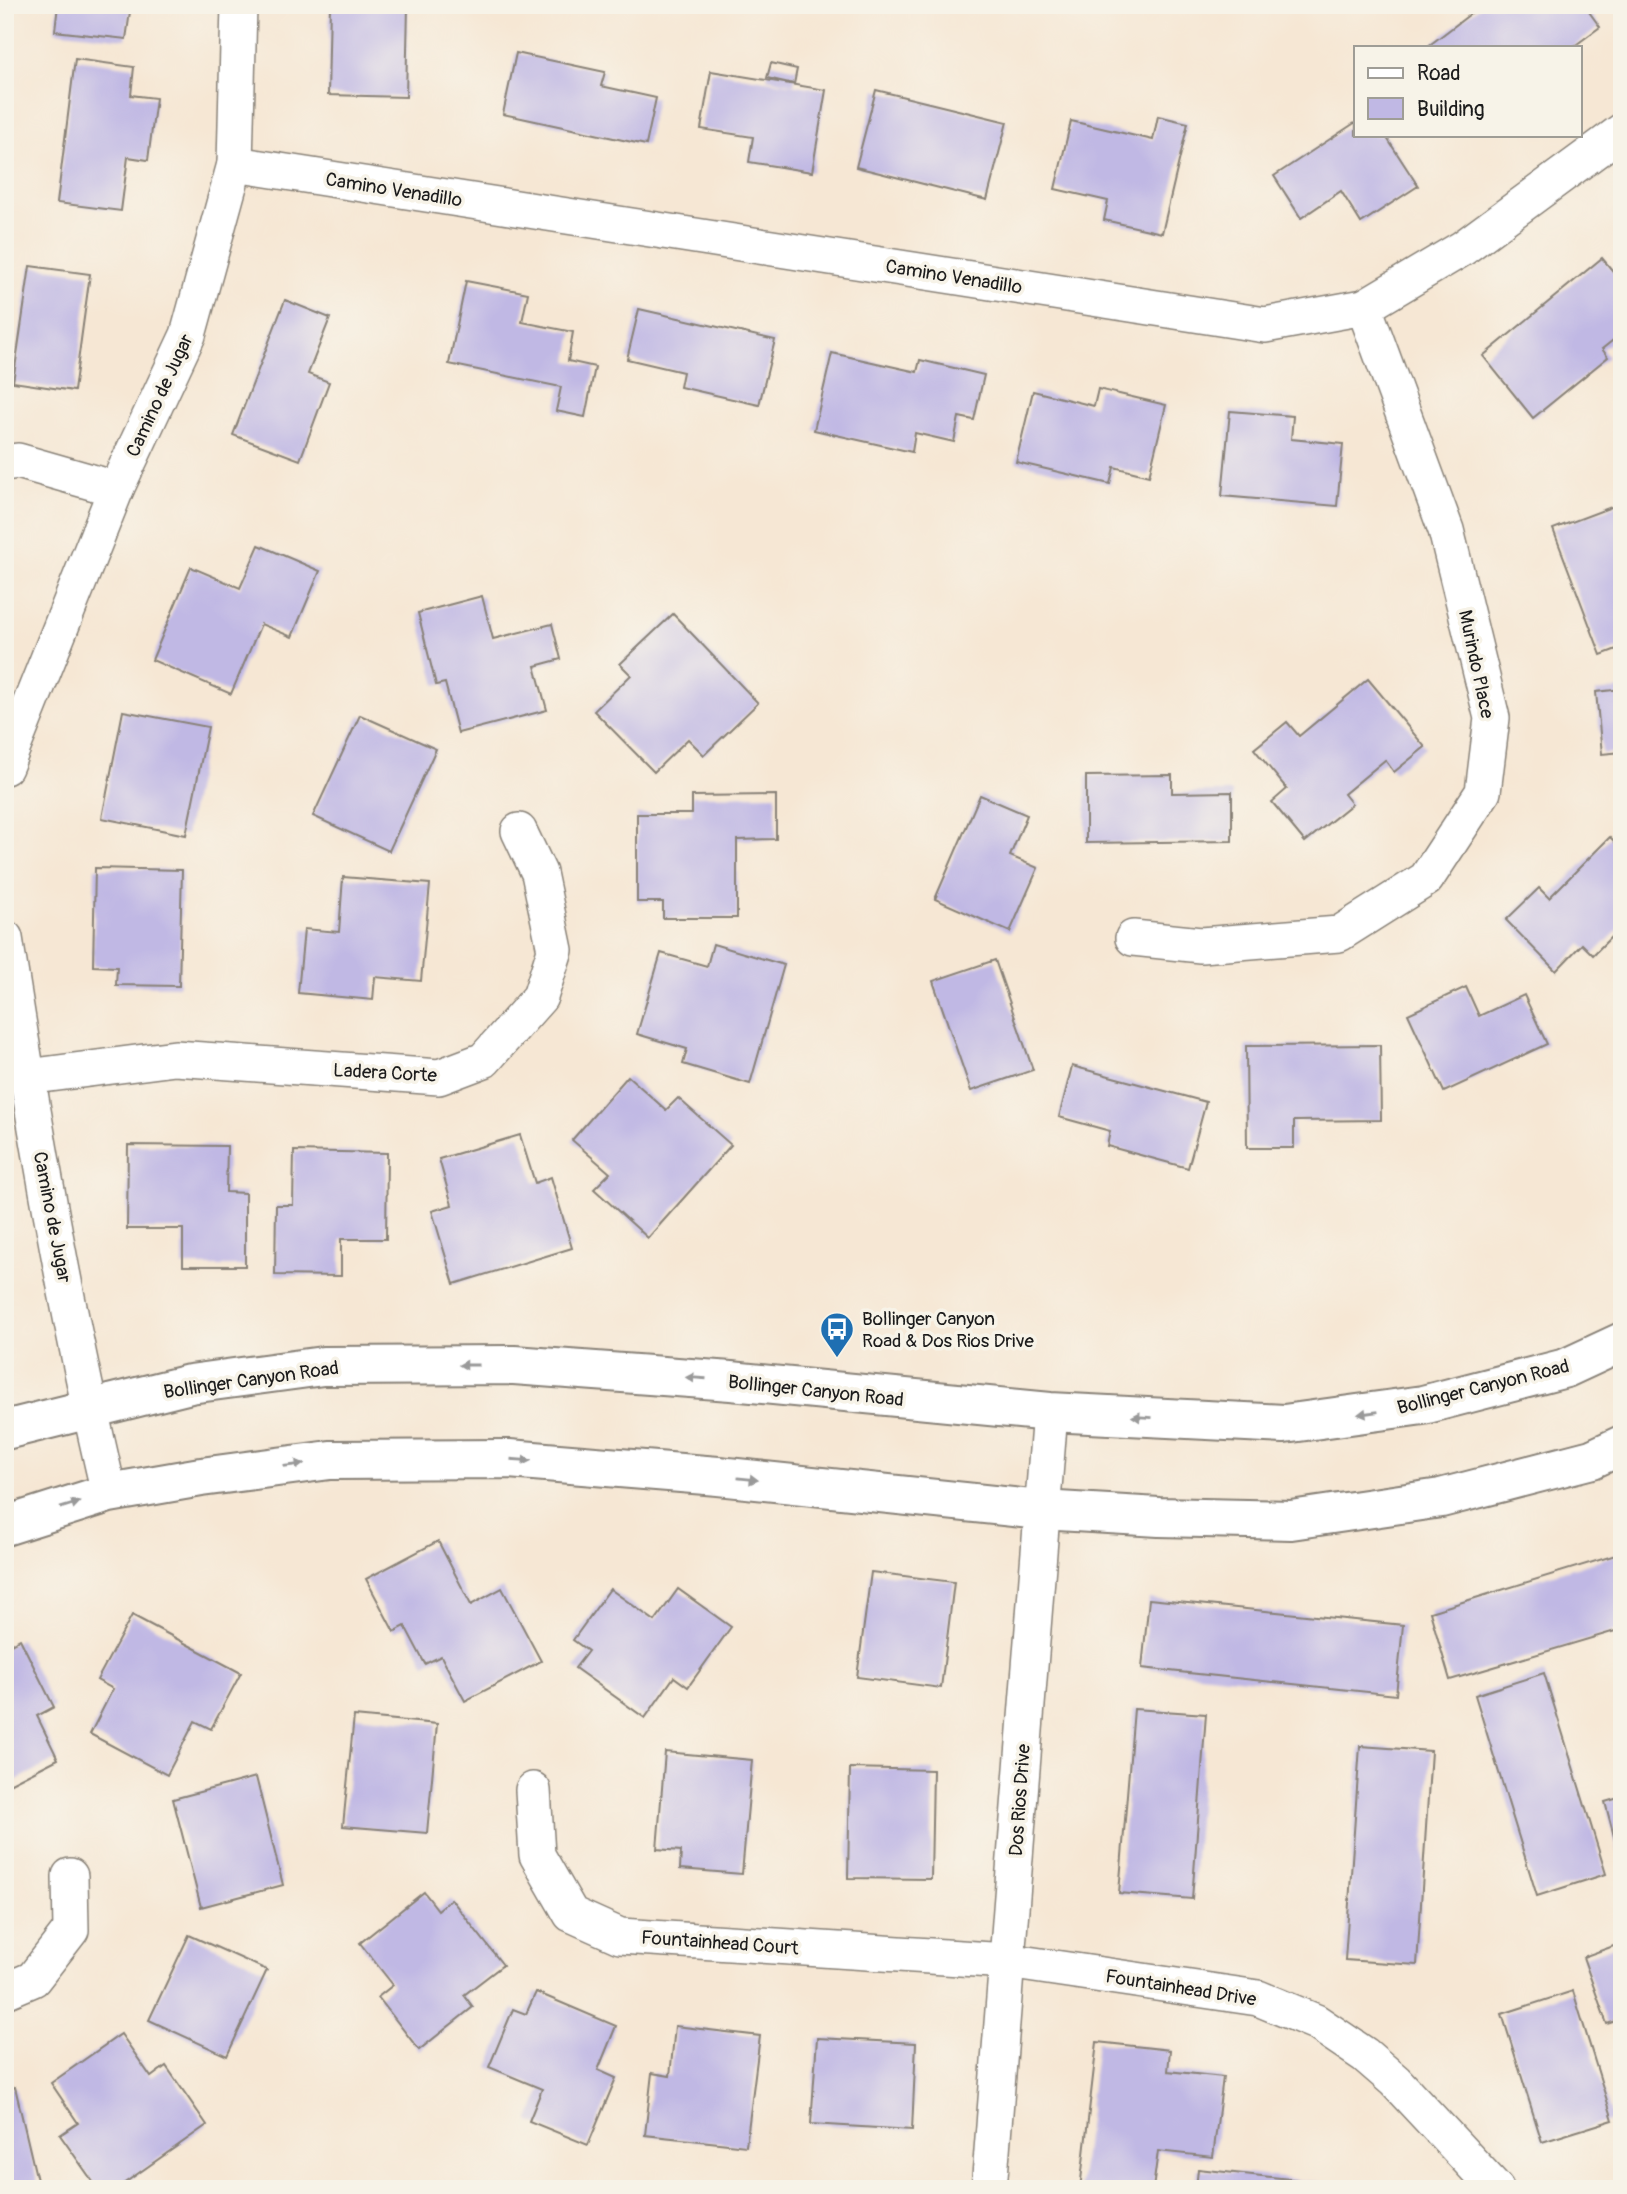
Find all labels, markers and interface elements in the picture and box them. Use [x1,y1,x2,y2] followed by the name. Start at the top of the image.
[1354,46,1582,136] legend
[1417,60,1461,87] text: Road
[1417,96,1484,123] text: Building
[324,167,464,213] street label: Camino Venadillo
[884,254,1024,300] street label: Camino Venadillo
[121,330,199,461] street label: Camino de Jugar
[1453,608,1499,721] street label: Murindo Place
[332,1058,438,1088] street label: Ladera Corte
[28,1150,77,1285] street label: Camino de Jugar
[862,1307,1035,1353] place label: Bollinger Canyon Road & Dos Rios Drive
[818,1310,856,1359] bus stop icon: Bollinger Canyon Road & Dos Rios Drive
[1395,1354,1572,1420] street label: Bollinger Canyon Road
[162,1356,340,1404] street label: Bollinger Canyon Road
[457,1359,479,1371] one-way arrow
[727,1370,905,1412] street label: Bollinger Canyon Road
[684,1372,706,1383] one-way arrow
[1357,1407,1379,1418] one-way arrow
[1131,1411,1153,1422] one-way arrow
[510,1455,532,1466] one-way arrow
[283,1459,305,1470] one-way arrow
[737,1474,759,1485] one-way arrow
[60,1500,81,1510] one-way arrow
[1004,1742,1036,1857] street label: Dos Rios Drive
[640,1926,800,1960] street label: Fountainhead Court
[1104,1964,1259,2012] street label: Fountainhead Drive

